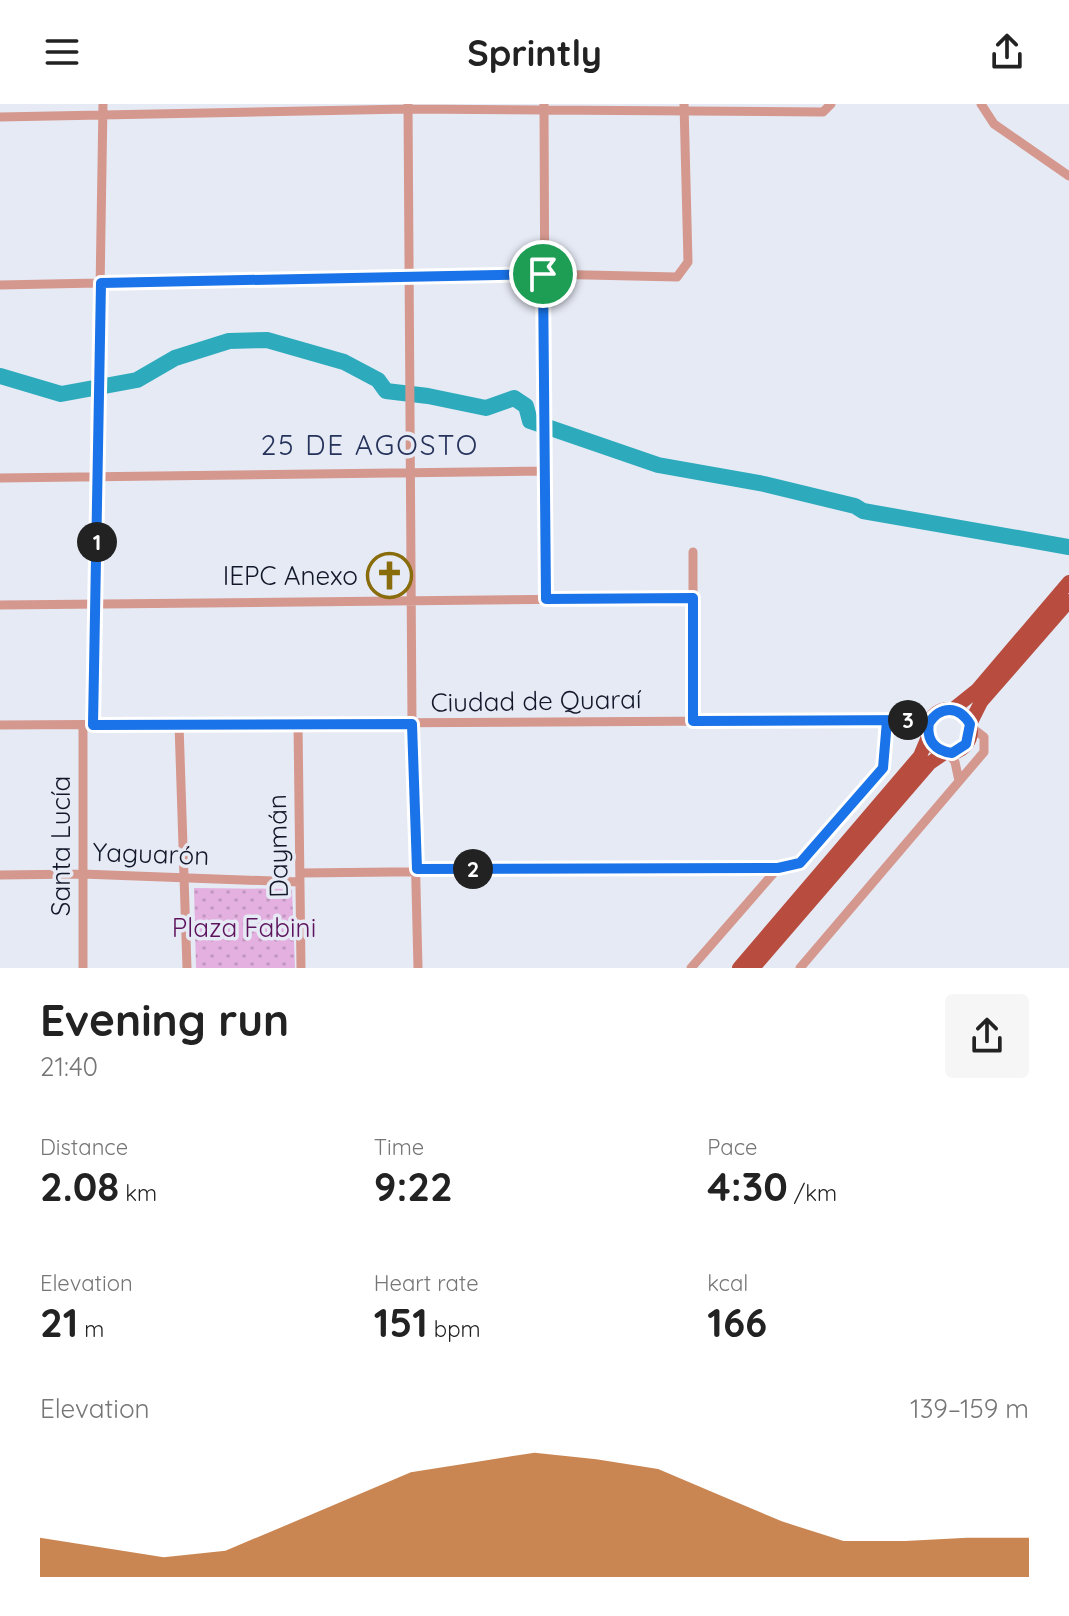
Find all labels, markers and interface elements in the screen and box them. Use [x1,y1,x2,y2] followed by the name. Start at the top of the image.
[40,30,84,74] icon: menu
[467,30,602,75] text: Sprintly
[985,30,1029,74] icon: share
[509,240,577,308] pin
[521,252,565,296] icon: arrive
[261,427,479,462] district label: 25 DE AGOSTO
[77,522,117,562] pin: 1
[93,528,101,556] text: 1
[365,552,413,600] church icon: IEPC Anexo
[223,559,358,592] place label: IEPC Anexo
[430,682,642,719] street label: Ciudad de Quaraí
[888,700,928,740] pin: 3
[902,706,914,734] text: 3
[44,776,77,916] street label: Santa Lucía
[260,794,295,898] street label: Daymán
[92,835,210,872] street label: Yaguarón
[453,849,493,889] pin: 2
[467,855,479,883] text: 2
[172,911,316,944] park label: Plaza Fabini
[40,992,289,1047] text: Evening run
[945,994,1029,1078] button: share
[40,1050,98,1083] text: 21:40
[40,1133,128,1161] text: Distance
[374,1133,424,1161] text: Time
[707,1133,758,1161] text: Pace
[40,1161,119,1211] text: 2.08
[374,1161,453,1211] text: 9:22
[707,1161,788,1211] text: 4:30
[119,1179,157,1207] text: km
[788,1179,837,1207] text: /km
[40,1269,133,1297] text: Elevation
[374,1269,479,1297] text: Heart rate
[707,1269,748,1297] text: kcal
[40,1297,78,1347] text: 21
[374,1297,428,1347] text: 151
[707,1297,767,1347] text: 166
[78,1315,104,1343] text: m
[428,1315,481,1343] text: bpm
[40,1392,150,1425] text: Elevation
[910,1392,1029,1425] text: 139–159 m

